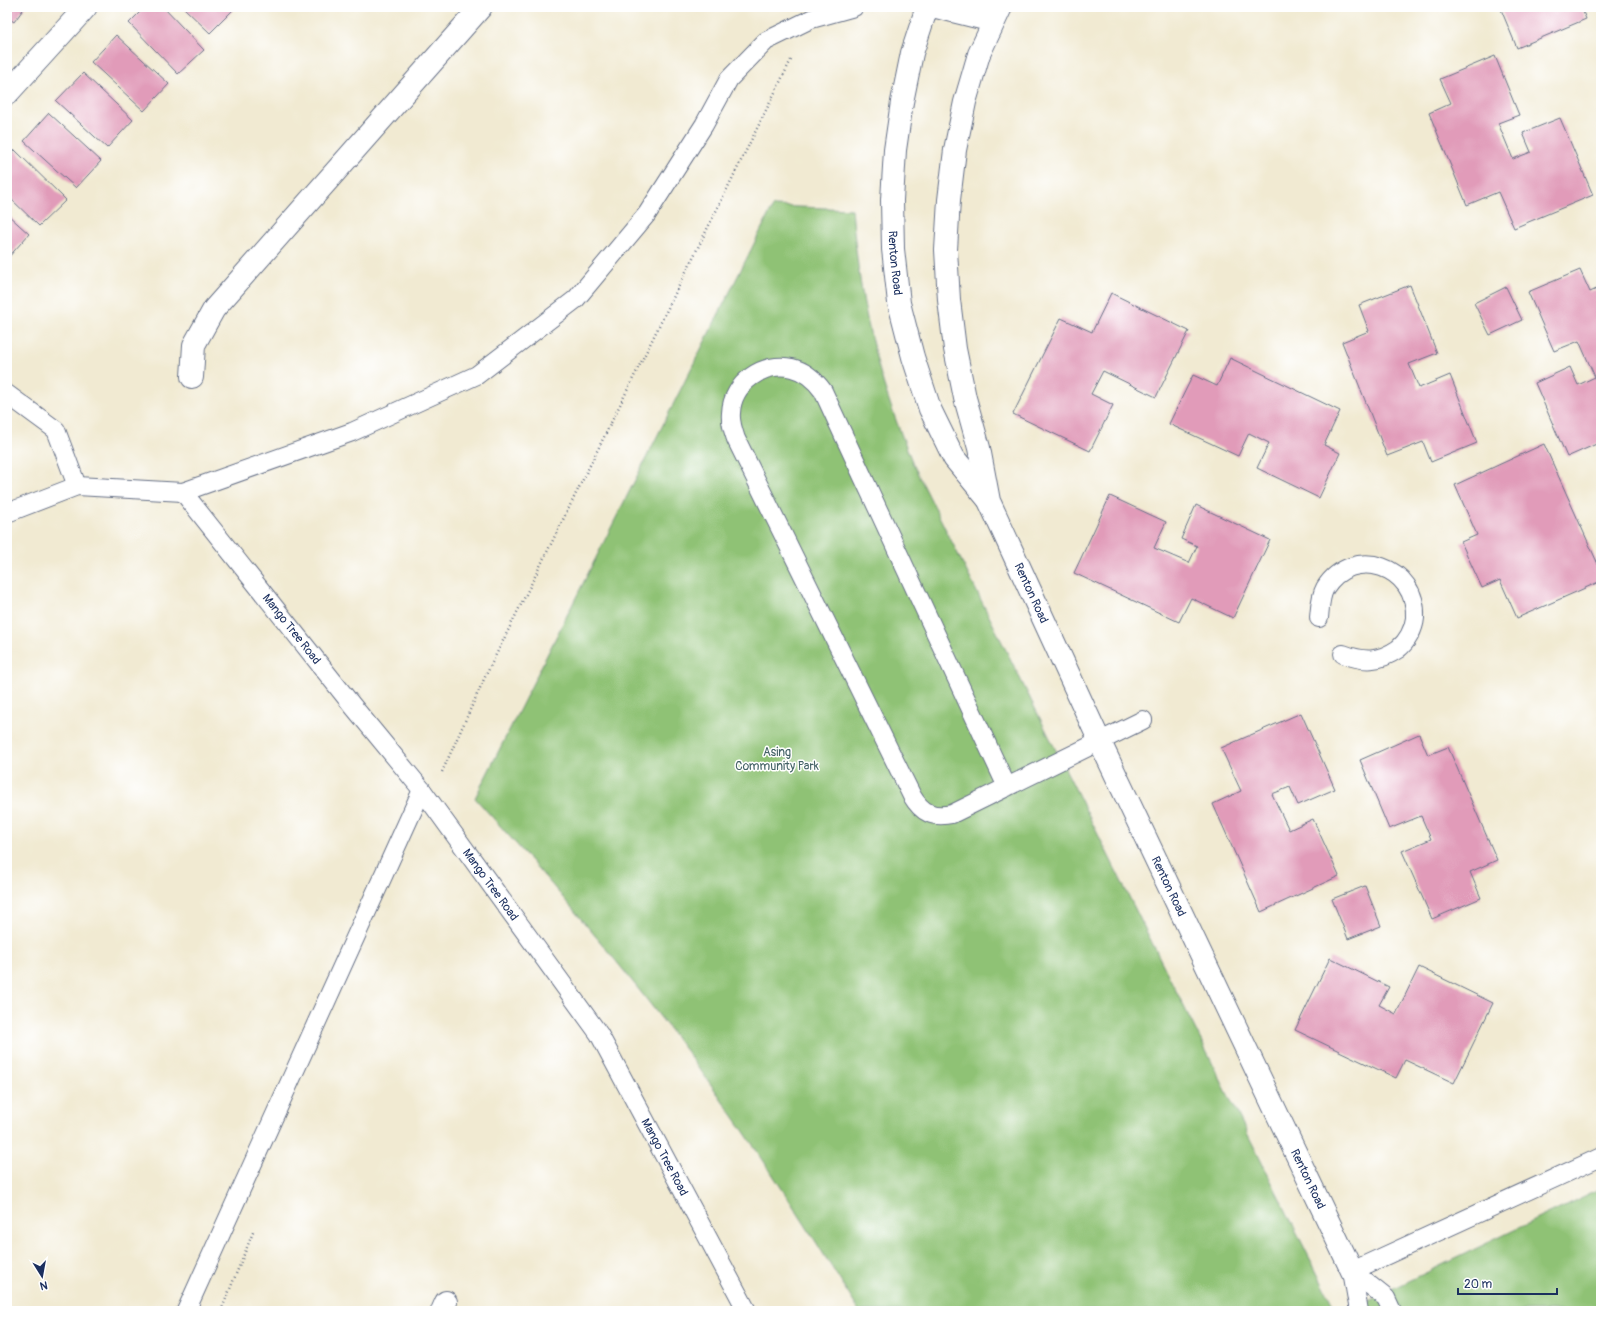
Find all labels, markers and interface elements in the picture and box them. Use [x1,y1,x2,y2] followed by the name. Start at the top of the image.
[885,230,905,296] street label: Renton Road
[1011,561,1051,626] street label: Renton Road
[259,591,324,668] street label: Mango Tree Road
[735,745,819,774] park label: Asing Community Park
[459,846,522,924] street label: Mango Tree Road
[1148,854,1189,919] street label: Renton Road
[638,1116,691,1199] street label: Mango Tree Road
[1287,1147,1328,1212] street label: Renton Road
[22,1256,62,1296] north arrow
[1458,1270,1557,1296] scale bar
[1464,1277,1493,1292] text: 20 m
[38,1278,49,1293] text: N

